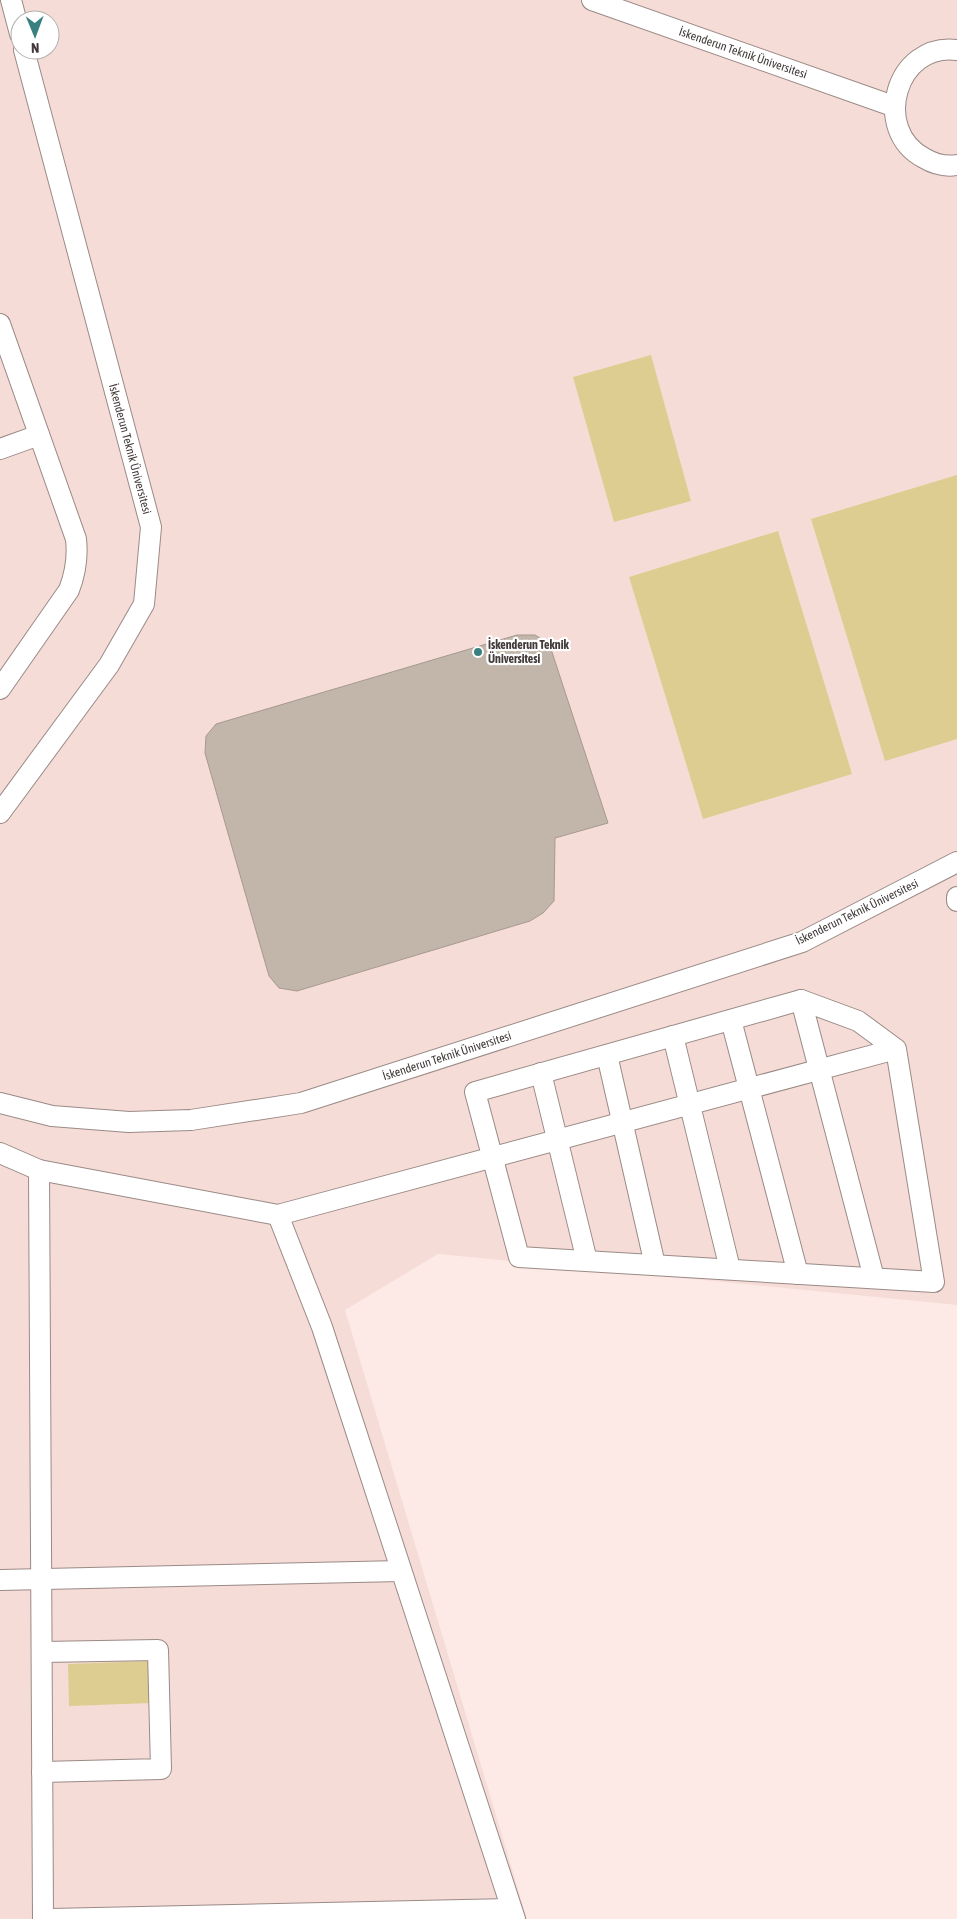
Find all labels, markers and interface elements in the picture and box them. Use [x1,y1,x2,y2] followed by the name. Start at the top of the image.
[10,10,60,60] north arrow
[677,24,809,82] street label: İskenderun Teknik Üniversitesi
[31,40,39,56] text: N
[106,382,154,516] street label: İskenderun Teknik Üniversitesi
[488,637,569,666] place label: İskenderun Teknik Üniversitesi
[472,646,484,658] marker: İskenderun Teknik Üniversitesi
[793,876,921,948] street label: İskenderun Teknik Üniversitesi
[381,1029,513,1083] street label: İskenderun Teknik Üniversitesi

